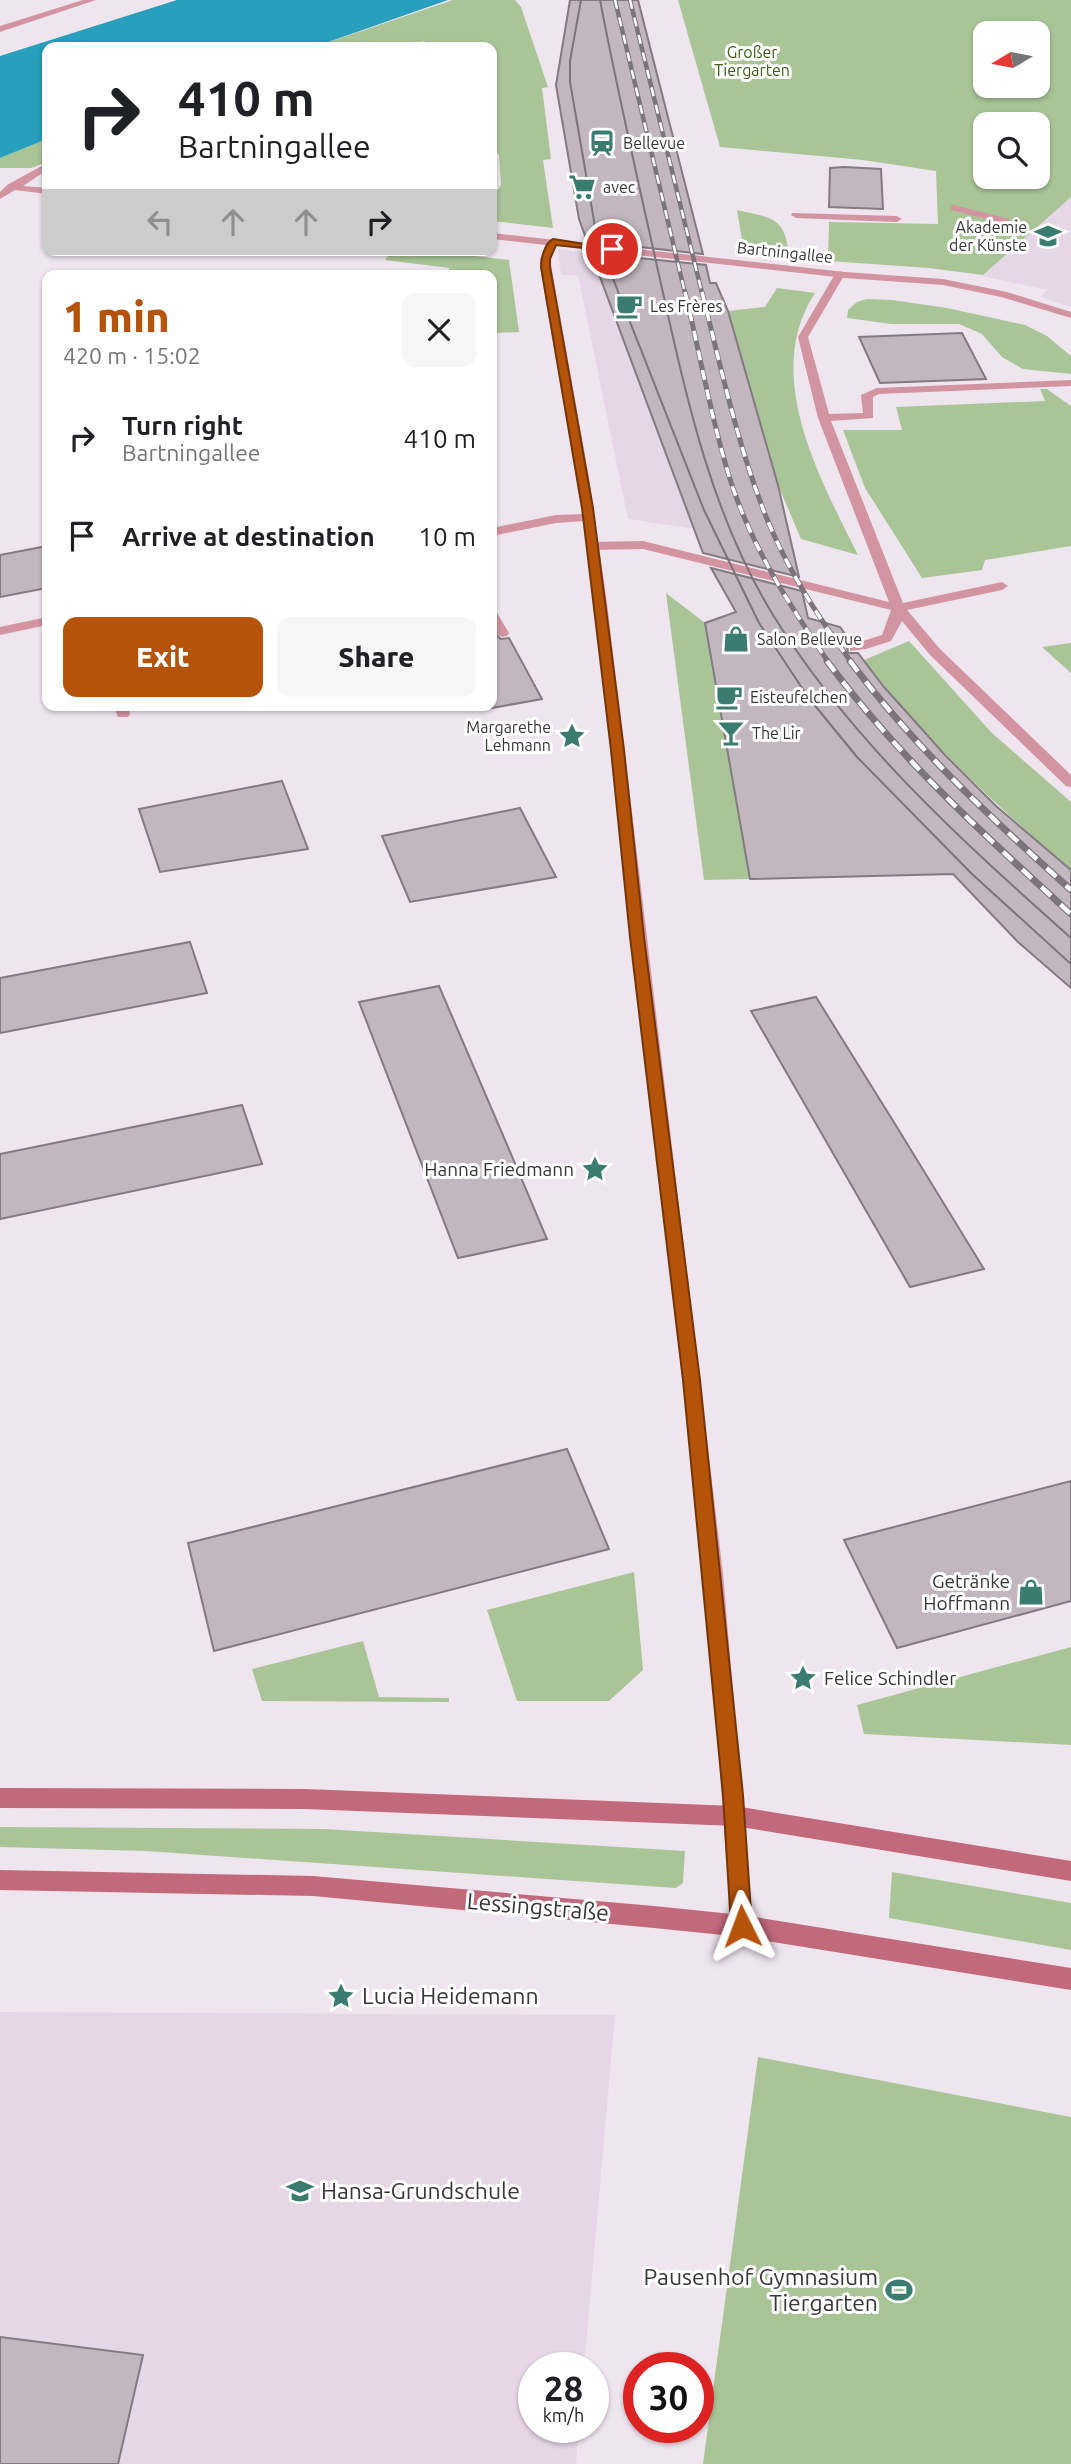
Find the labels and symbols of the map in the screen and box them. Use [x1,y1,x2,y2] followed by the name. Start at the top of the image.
[973,21,1050,98] north arrow
[714,43,790,79] park label: Großer Tiergarten
[587,128,617,158] station icon: Bellevue
[623,134,685,152] place label: Bellevue
[567,172,597,202] supermarket icon: avec
[603,178,636,196] place label: avec
[949,218,1027,254] place label: Akademie der Künste
[582,219,642,279] pin
[1033,221,1063,251] school or university icon: Akademie der Künste
[736,238,834,266] street label: Bartningallee
[614,291,644,321] cafe icon: Les Frères
[650,297,722,315] place label: Les Frères
[721,624,751,654] shop icon: Salon Bellevue
[757,630,862,648] place label: Salon Bellevue
[714,682,744,712] cafe icon: Eisteufelchen
[750,688,848,706] place label: Eisteufelchen
[466,718,551,754] place label: Margarethe Lehmann
[716,718,746,748] bar icon: The Lir
[557,721,587,751] place icon: Margarethe Lehmann
[752,724,801,742] place label: The Lir
[580,1154,610,1184] place icon: Hanna Friedmann
[424,1158,574,1180] place label: Hanna Friedmann
[923,1570,1010,1614] place label: Getränke Hoffmann
[1016,1577,1046,1607] shop icon: Getränke Hoffmann
[788,1663,818,1693] place icon: Felice Schindler
[824,1667,957,1689] place label: Felice Schindler
[466,1888,610,1925] street label: Lessingstraße
[705,1889,779,1963] position arrow
[326,1981,356,2011] place icon: Lucia Heidemann
[362,1983,539,2008] place label: Lucia Heidemann
[285,2176,315,2206] school or university icon: Hansa-Grundschule
[321,2178,520,2203] place label: Hansa-Grundschule
[644,2264,878,2315] place label: Pausenhof Gymnasium Tiergarten
[884,2275,914,2305] sports icon: Pausenhof Gymnasium Tiergarten
[623,2352,714,2443] speed limit sign: 30

